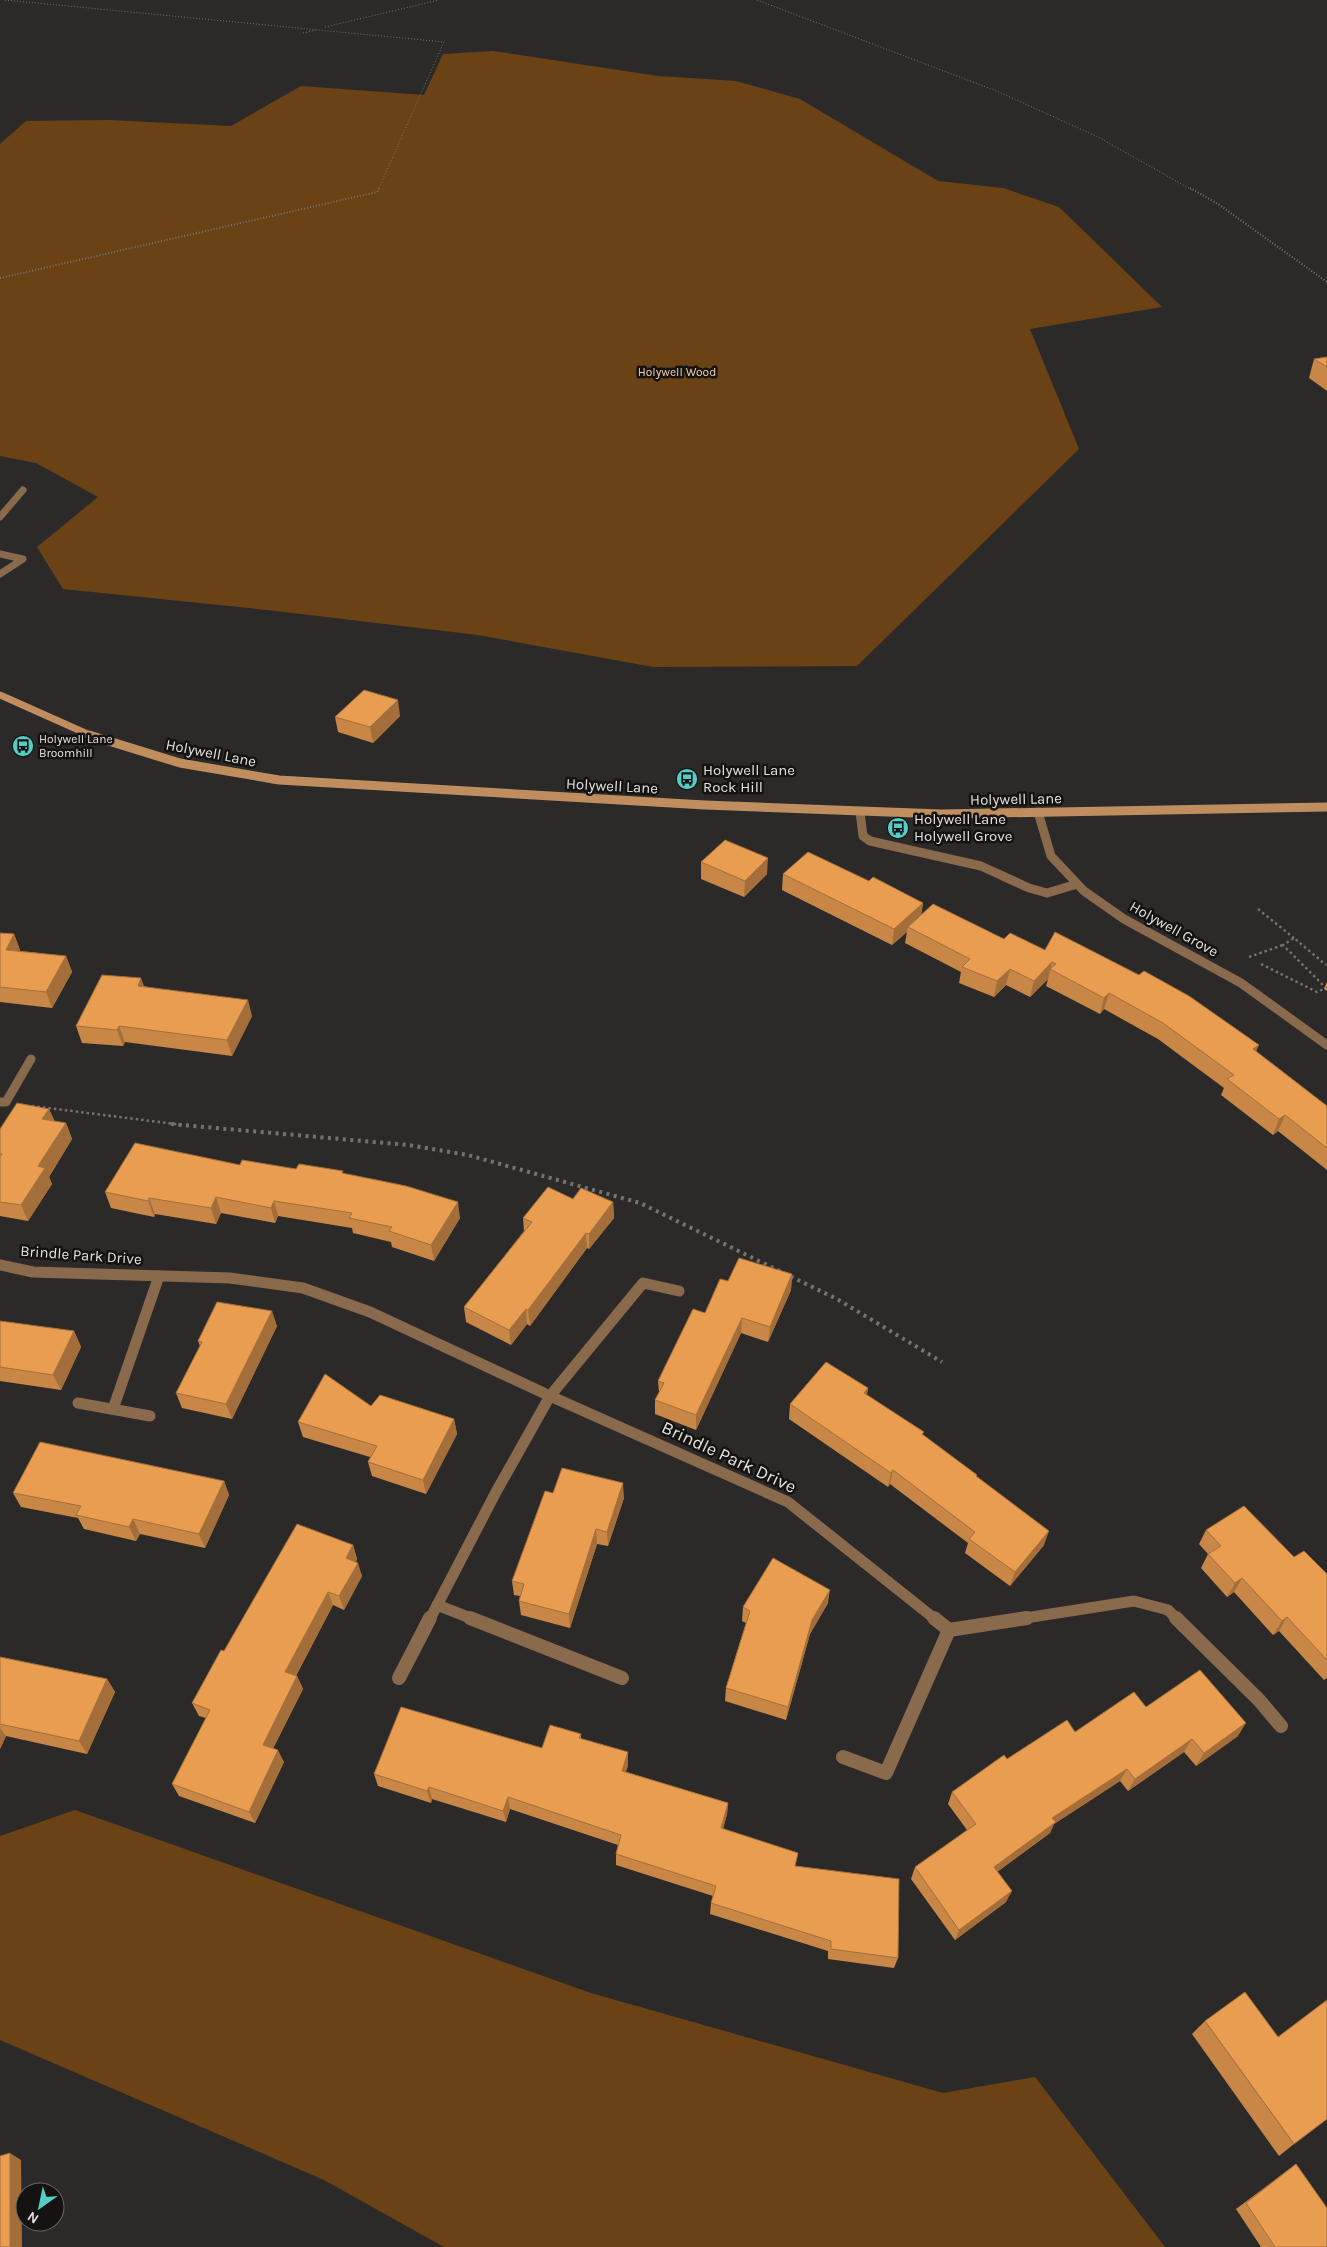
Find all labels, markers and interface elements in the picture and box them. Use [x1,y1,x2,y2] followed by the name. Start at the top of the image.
[638,365,716,379] park label: Holywell Wood
[39,732,113,760] place label: Holywell Lane Broomhill
[11,734,35,758] bus stop icon: Holywell Lane Broomhill
[164,735,258,771] street label: Holywell Lane
[703,761,795,796] place label: Holywell Lane Rock Hill
[675,767,699,791] bus stop icon: Holywell Lane Rock Hill
[566,775,658,797] street label: Holywell Lane
[970,789,1062,809] street label: Holywell Lane
[914,810,1012,845] place label: Holywell Lane Holywell Grove
[886,816,910,840] bus stop icon: Holywell Lane Holywell Grove
[1127,897,1221,961] street label: Holywell Grove
[20,1242,142,1268] street label: Brindle Park Drive
[658,1416,800,1498] street label: Brindle Park Drive
[15,2182,65,2232] north arrow
[24,2208,42,2227] text: N

